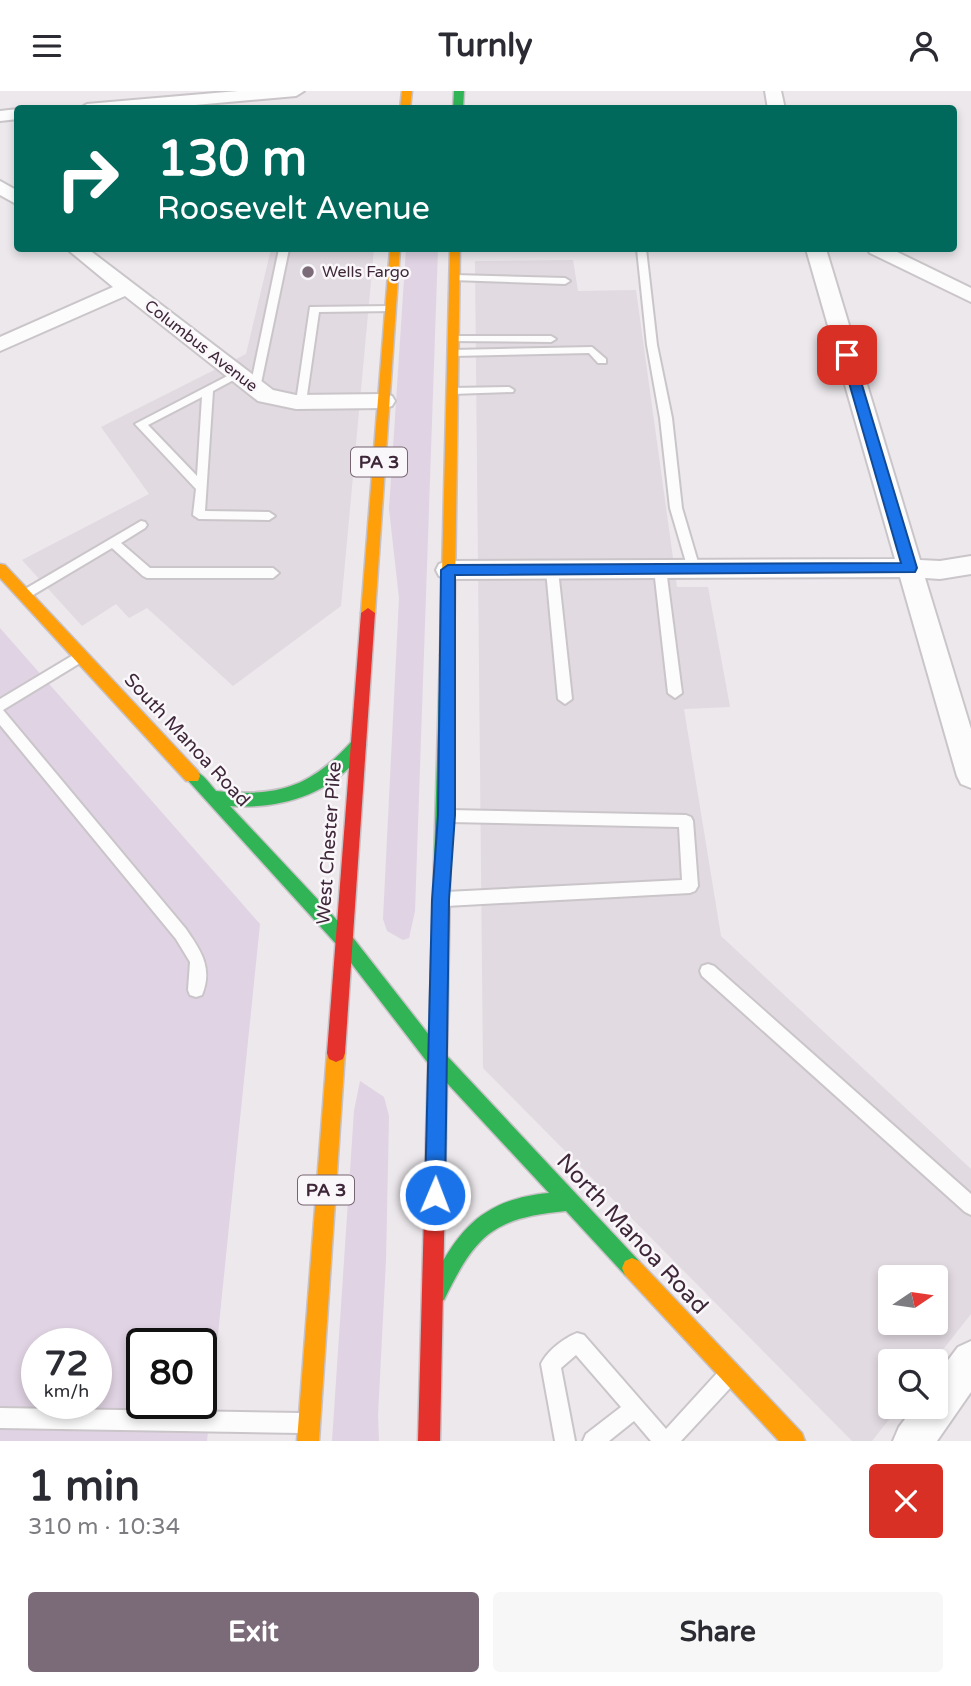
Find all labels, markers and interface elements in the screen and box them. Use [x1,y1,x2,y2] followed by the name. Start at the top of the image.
[28,27,66,65] icon: menu
[439,27,532,65] text: Turnly
[905,27,943,65] icon: person
[157,130,307,189] text: 130 m
[42,133,133,224] icon: right
[157,190,430,228] text: Roosevelt Avenue
[322,262,410,282] place label: Wells Fargo
[300,264,316,280] marker: Wells Fargo
[140,296,262,396] street label: Columbus Avenue
[817,325,877,385] pin
[828,336,866,374] icon: arrive
[351,447,407,477] road number: PA 3
[120,669,254,811] street label: South Manoa Road
[312,761,346,925] street label: West Chester Pike
[550,1148,714,1320] street label: North Manoa Road
[398,1158,472,1232] position arrow
[298,1175,354,1205] road number: PA 3
[878,1265,948,1335] north arrow
[878,1265,948,1419] map controls
[126,1328,217,1419] speed limit sign: 80
[45,1343,88,1385] text: 72
[878,1349,948,1419] button: search
[44,1380,89,1402] text: km/h
[28,1461,140,1512] text: 1 min
[869,1464,943,1538] button: close
[28,1513,180,1541] text: 310 m · 10:34
[28,1592,479,1672] button: Exit
[493,1592,943,1672] button: Share

